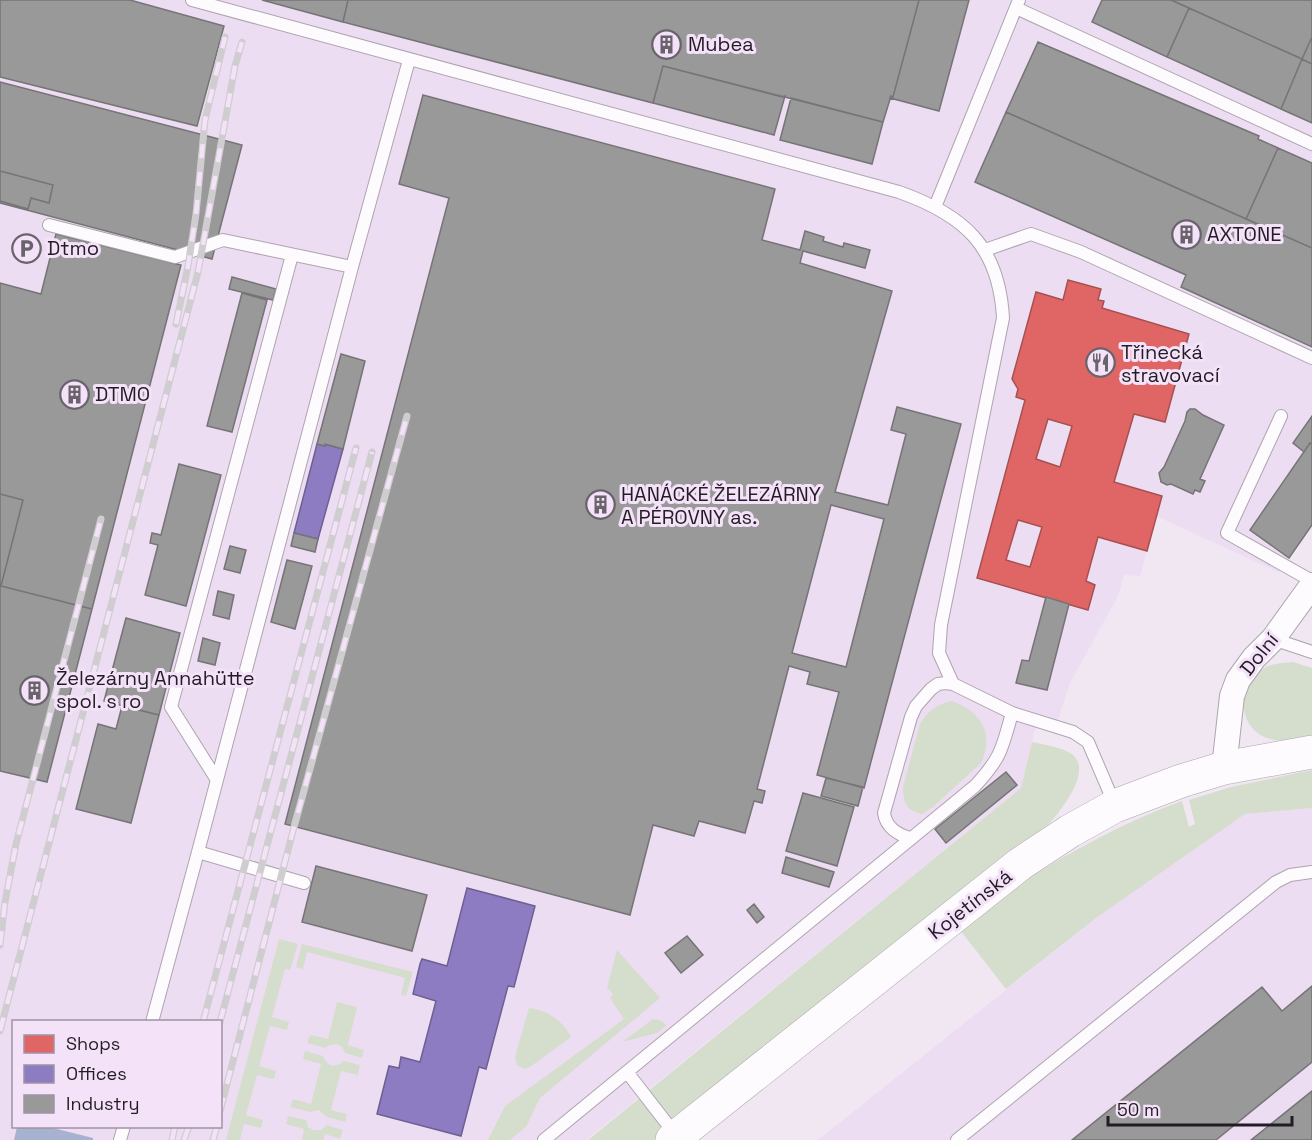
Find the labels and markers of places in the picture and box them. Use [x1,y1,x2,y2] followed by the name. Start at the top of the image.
[651,28,683,60] building icon: Mubea
[688,31,754,57] place label: Mubea
[1170,218,1202,250] building icon: AXTONE
[1207,221,1281,247] place label: AXTONE
[10,232,42,264] parking icon: Dtmo
[47,235,99,261] place label: Dtmo
[1121,339,1220,388] place label: Třinecká stravovací
[1084,347,1116,379] restaurant icon: Třinecká stravovací
[58,378,90,410] building icon: DTMO
[95,381,150,407] place label: DTMO
[621,481,821,530] place label: HANÁCKÉ ŽELEZÁRNY A PÉROVNY as.
[584,489,616,521] building icon: HANÁCKÉ ŽELEZÁRNY A PÉROVNY as.
[56,665,255,714] place label: Železárny Annahütte spol. s ro
[19,674,51,706] building icon: Železárny Annahütte spol. s ro

